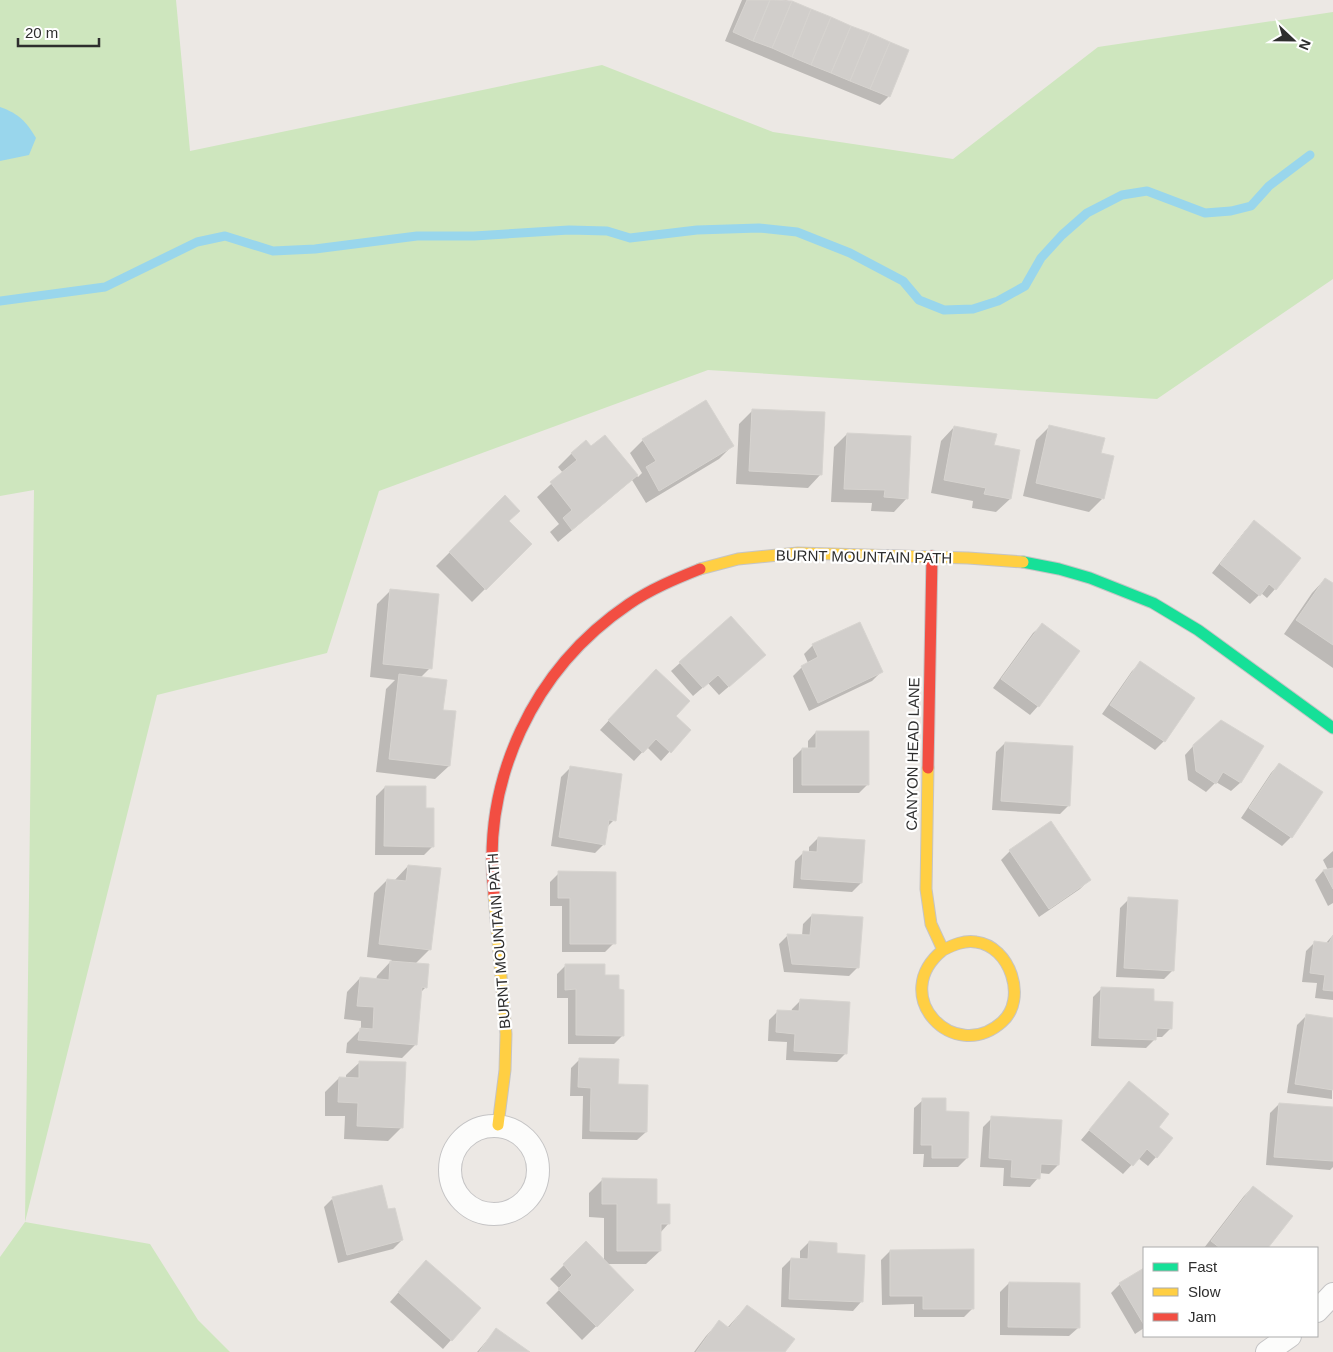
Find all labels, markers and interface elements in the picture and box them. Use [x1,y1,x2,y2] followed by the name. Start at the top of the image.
[18,15,99,47] scale bar
[1268,15,1318,65] north arrow
[25,24,58,41] text: 20 m
[1296,37,1314,53] text: N
[776,546,952,567] street label: BURNT MOUNTAIN PATH
[903,677,922,831] street label: CANYON HEAD LANE
[484,852,513,1030] street label: BURNT MOUNTAIN PATH
[1143,1247,1318,1337] legend
[1188,1258,1218,1275] text: Fast
[1188,1283,1221,1300] text: Slow
[1188,1308,1216,1325] text: Jam

